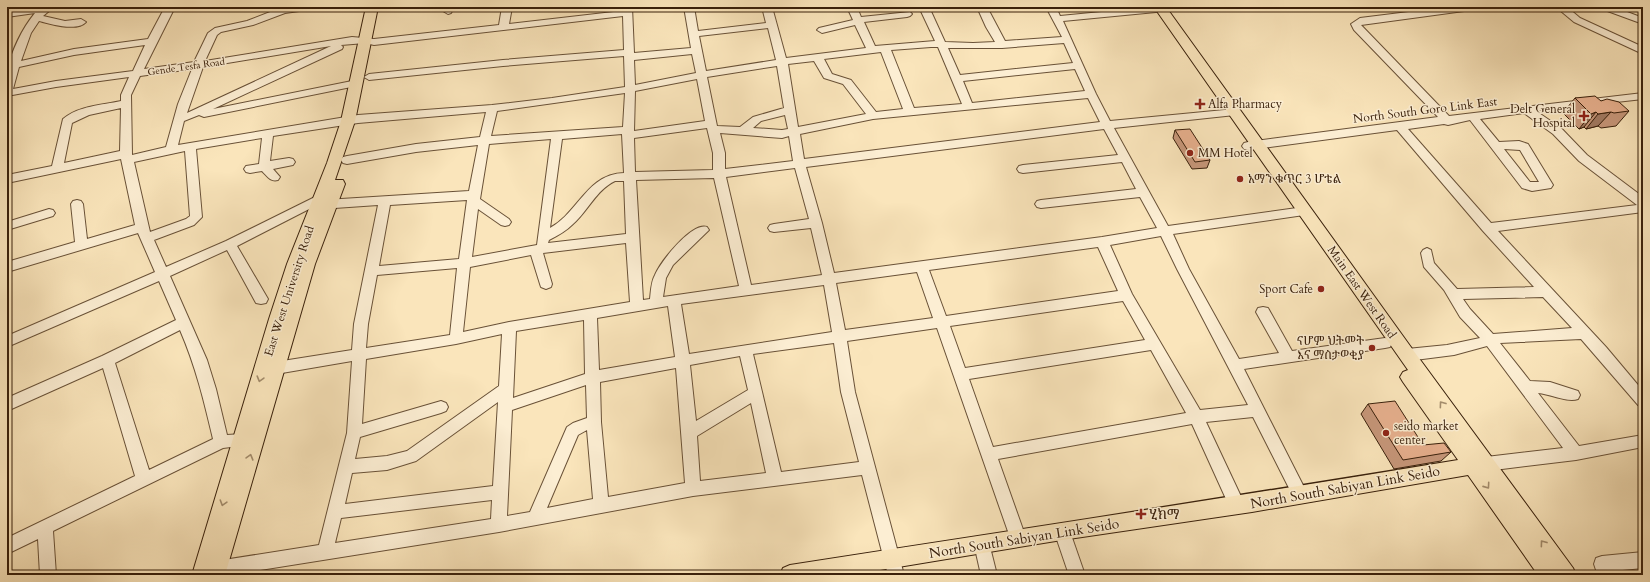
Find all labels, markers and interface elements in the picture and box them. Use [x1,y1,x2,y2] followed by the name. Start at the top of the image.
[147,55,226,79] street label: Gende Tesfa Road
[1352,93,1498,127] street label: North South Goro Link East
[1208,96,1283,112] place label: Alfa Pharmacy
[1195,99,1205,109] marker: Alfa Pharmacy
[1510,101,1575,131] place label: Delt General Hospital
[1578,110,1590,122] marker: Delt General Hospital
[1198,145,1253,161] place label: MM Hotel
[1185,148,1195,158] marker: MM Hotel
[1248,171,1342,187] place label: አማን ቁጥር 3 ሆቴል
[1235,174,1245,184] marker: አማን ቁጥር 3 ሆቴል
[260,223,318,358] street label: East West University Road
[1324,243,1400,342] street label: Main East West Road
[1259,281,1313,297] place label: Sport Cafe
[1316,284,1326,294] marker: Sport Cafe
[1297,333,1364,363] place label: ናሆም ህትመት እና ማስታወቂያ
[1367,343,1377,353] marker: ናሆም ህትመት እና ማስታወቂያ
[256,375,265,382] one-way arrow
[1440,401,1447,408] one-way arrow
[1394,418,1459,448] place label: seido market center
[1381,428,1391,438] marker: seido market center
[245,454,254,461] one-way arrow
[1249,461,1442,514] street label: North South Sabiyan Link Seido
[1482,482,1490,489] one-way arrow
[219,500,228,507] one-way arrow
[1149,505,1179,524] place label: ሂክማ
[1136,509,1146,519] marker: ሂክማ
[928,514,1121,563] street label: North South Sabiyan Link Seido
[1541,541,1548,548] one-way arrow

